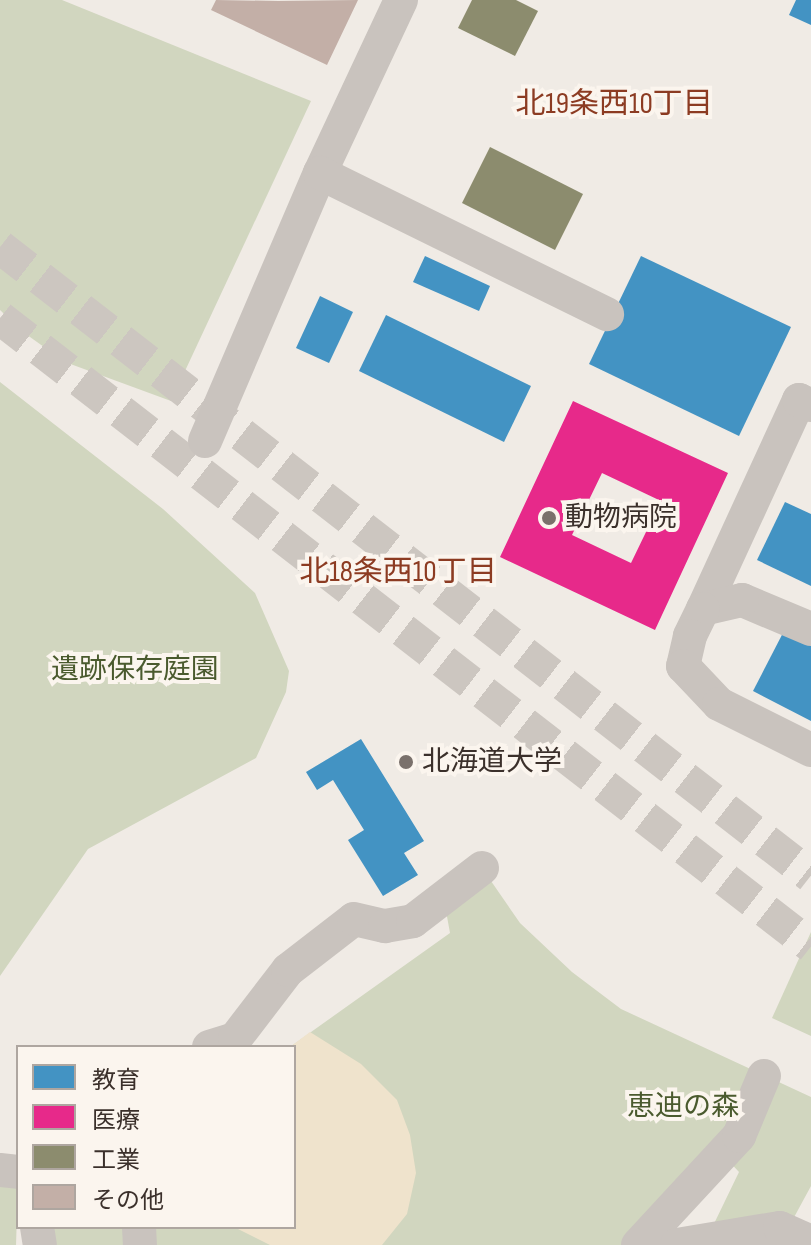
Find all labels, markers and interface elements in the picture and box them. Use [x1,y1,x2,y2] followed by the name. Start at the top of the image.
[515,86,713,122] district label: 北19条西10丁目
[565,501,677,535] place label: 動物病院
[540,509,558,527] marker: 動物病院
[299,554,497,590] district label: 北18条西10丁目
[51,653,219,687] park label: 遺跡保存庭園
[422,745,562,779] place label: 北海道大学
[397,753,415,771] marker: 北海道大学
[16,1045,296,1229] legend
[92,1066,140,1095] text: 教育
[627,1090,739,1124] park label: 恵迪の森
[92,1106,140,1135] text: 医療
[92,1146,140,1175] text: 工業
[92,1186,164,1215] text: その他

